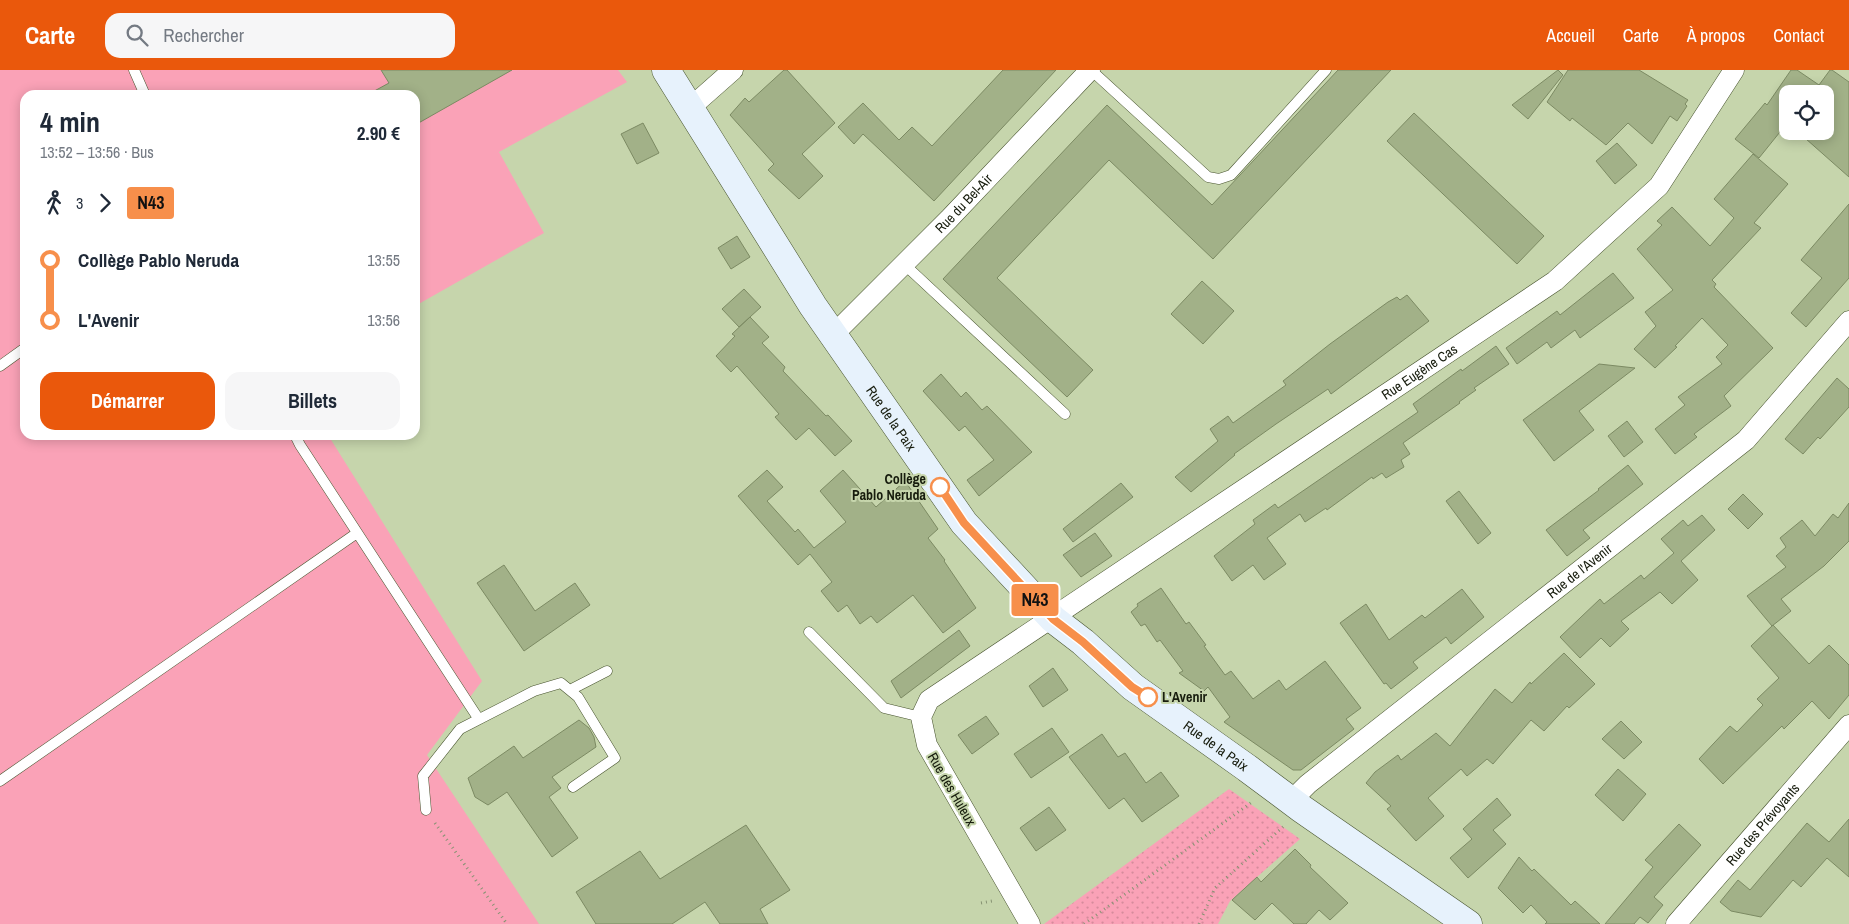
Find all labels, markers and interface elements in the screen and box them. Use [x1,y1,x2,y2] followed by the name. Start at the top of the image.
[105,13,455,58] search box
[25,19,75,51] text: Carte
[123,21,151,49] icon: search
[163,22,244,48] text: Rechercher
[1546,23,1595,48] text: Accueil
[1623,23,1659,48] text: Carte
[1687,23,1745,48] text: À propos
[1773,23,1824,48] text: Contact
[1779,85,1834,140] map controls
[1779,85,1834,140] button: locate
[40,103,100,141] text: 4 min
[357,120,400,146] text: 2.90 €
[40,141,154,163] text: 13:52 – 13:56 · Bus
[931,170,996,237] street label: Rue du Bel-Air
[40,189,68,217] icon: walk
[91,189,119,217] icon: forward
[137,190,164,215] text: N43
[76,192,83,214] text: 3
[78,247,239,273] text: Collège Pablo Neruda
[367,249,400,271] text: 13:55
[78,307,139,333] text: L'Avenir
[367,309,400,331] text: 13:56
[1378,340,1461,404] street label: Rue Eugène Cas
[40,372,215,430] button: Démarrer
[225,372,400,430] button: Billets
[862,382,920,455] street label: Rue de la Paix
[852,470,927,504] place label: Collège Pablo Neruda
[930,477,950,497] marker: Collège Pablo Neruda
[1543,540,1616,602] street label: Rue de l'Avenir
[1006,584,1064,616] line badge: N43
[1021,587,1049,612] text: N43
[1138,687,1158,707] marker: L'Avenir
[1162,688,1208,706] place label: L'Avenir
[1180,717,1252,775] street label: Rue de la Paix
[924,749,980,829] street label: Rue des Huleux
[1722,779,1804,869] street label: Rue des Prévoyants

